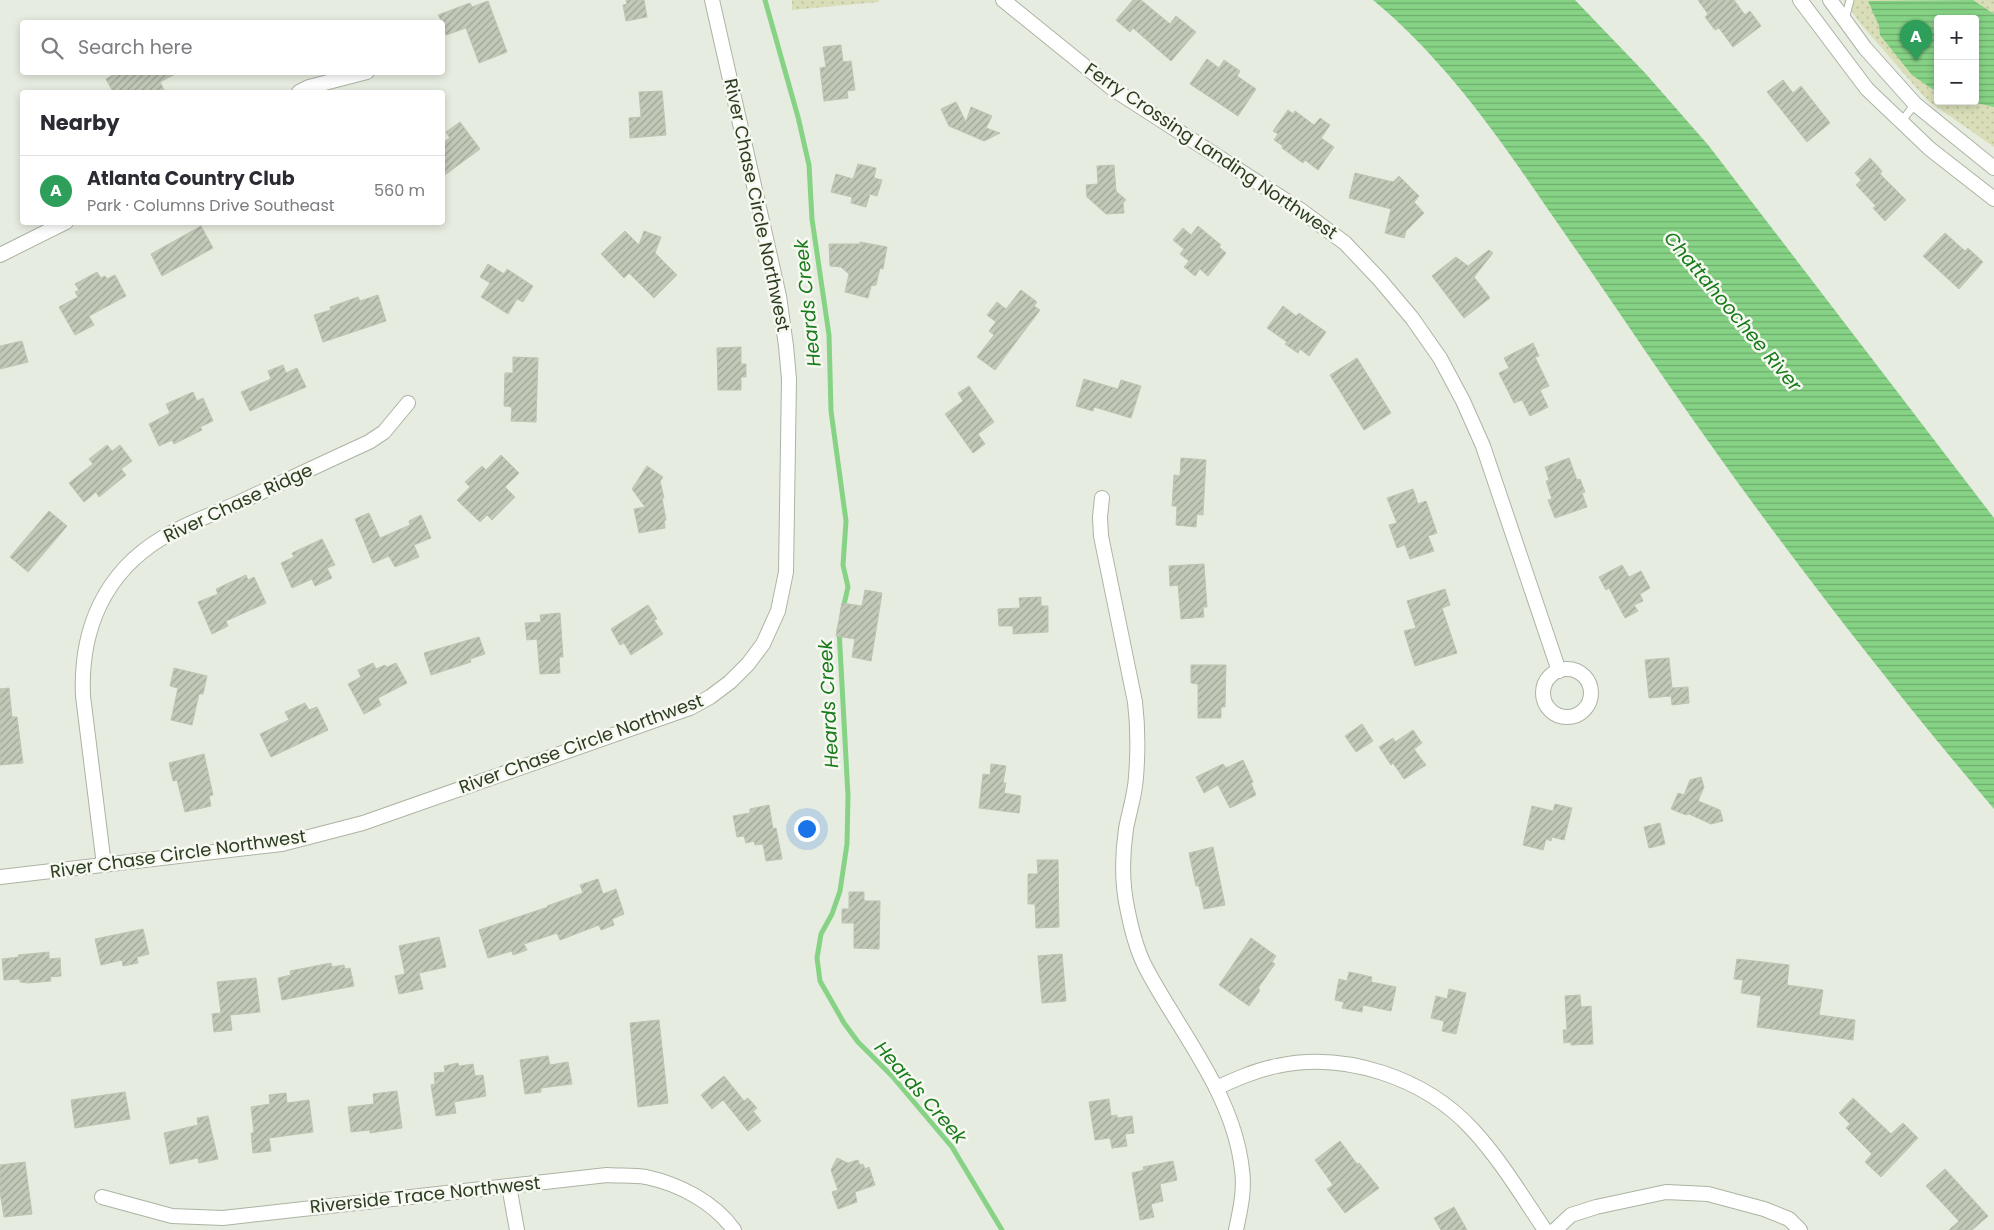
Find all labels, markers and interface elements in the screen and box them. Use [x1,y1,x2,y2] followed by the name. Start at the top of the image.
[1934,15,1979,105] map controls
[1934,15,1979,60] button: +
[20,20,445,75] search box
[1900,20,1932,61] pin: A
[38,34,66,62] icon: search
[78,34,192,61] text: Search here
[1080,56,1343,245] street label: Ferry Crossing Landing Northwest
[1934,60,1979,105] button: −
[718,76,797,334] street label: River Chase Circle Northwest
[40,108,120,137] text: Nearby
[87,165,295,192] text: Atlanta Country Club
[50,179,62,202] text: A
[374,179,425,202] text: 560 m
[87,194,335,217] text: Park · Columns Drive Southeast
[1658,225,1808,398] water label: Chattahoochee River
[787,237,828,368] water label: Heards Creek
[159,457,316,548] street label: River Chase Ridge
[812,638,845,769] water label: Heards Creek
[455,688,706,799] street label: River Chase Circle Northwest
[794,816,820,842] your location
[48,823,308,884] street label: River Chase Circle Northwest
[868,1035,974,1151] water label: Heards Creek
[308,1170,541,1219] street label: Riverside Trace Northwest

